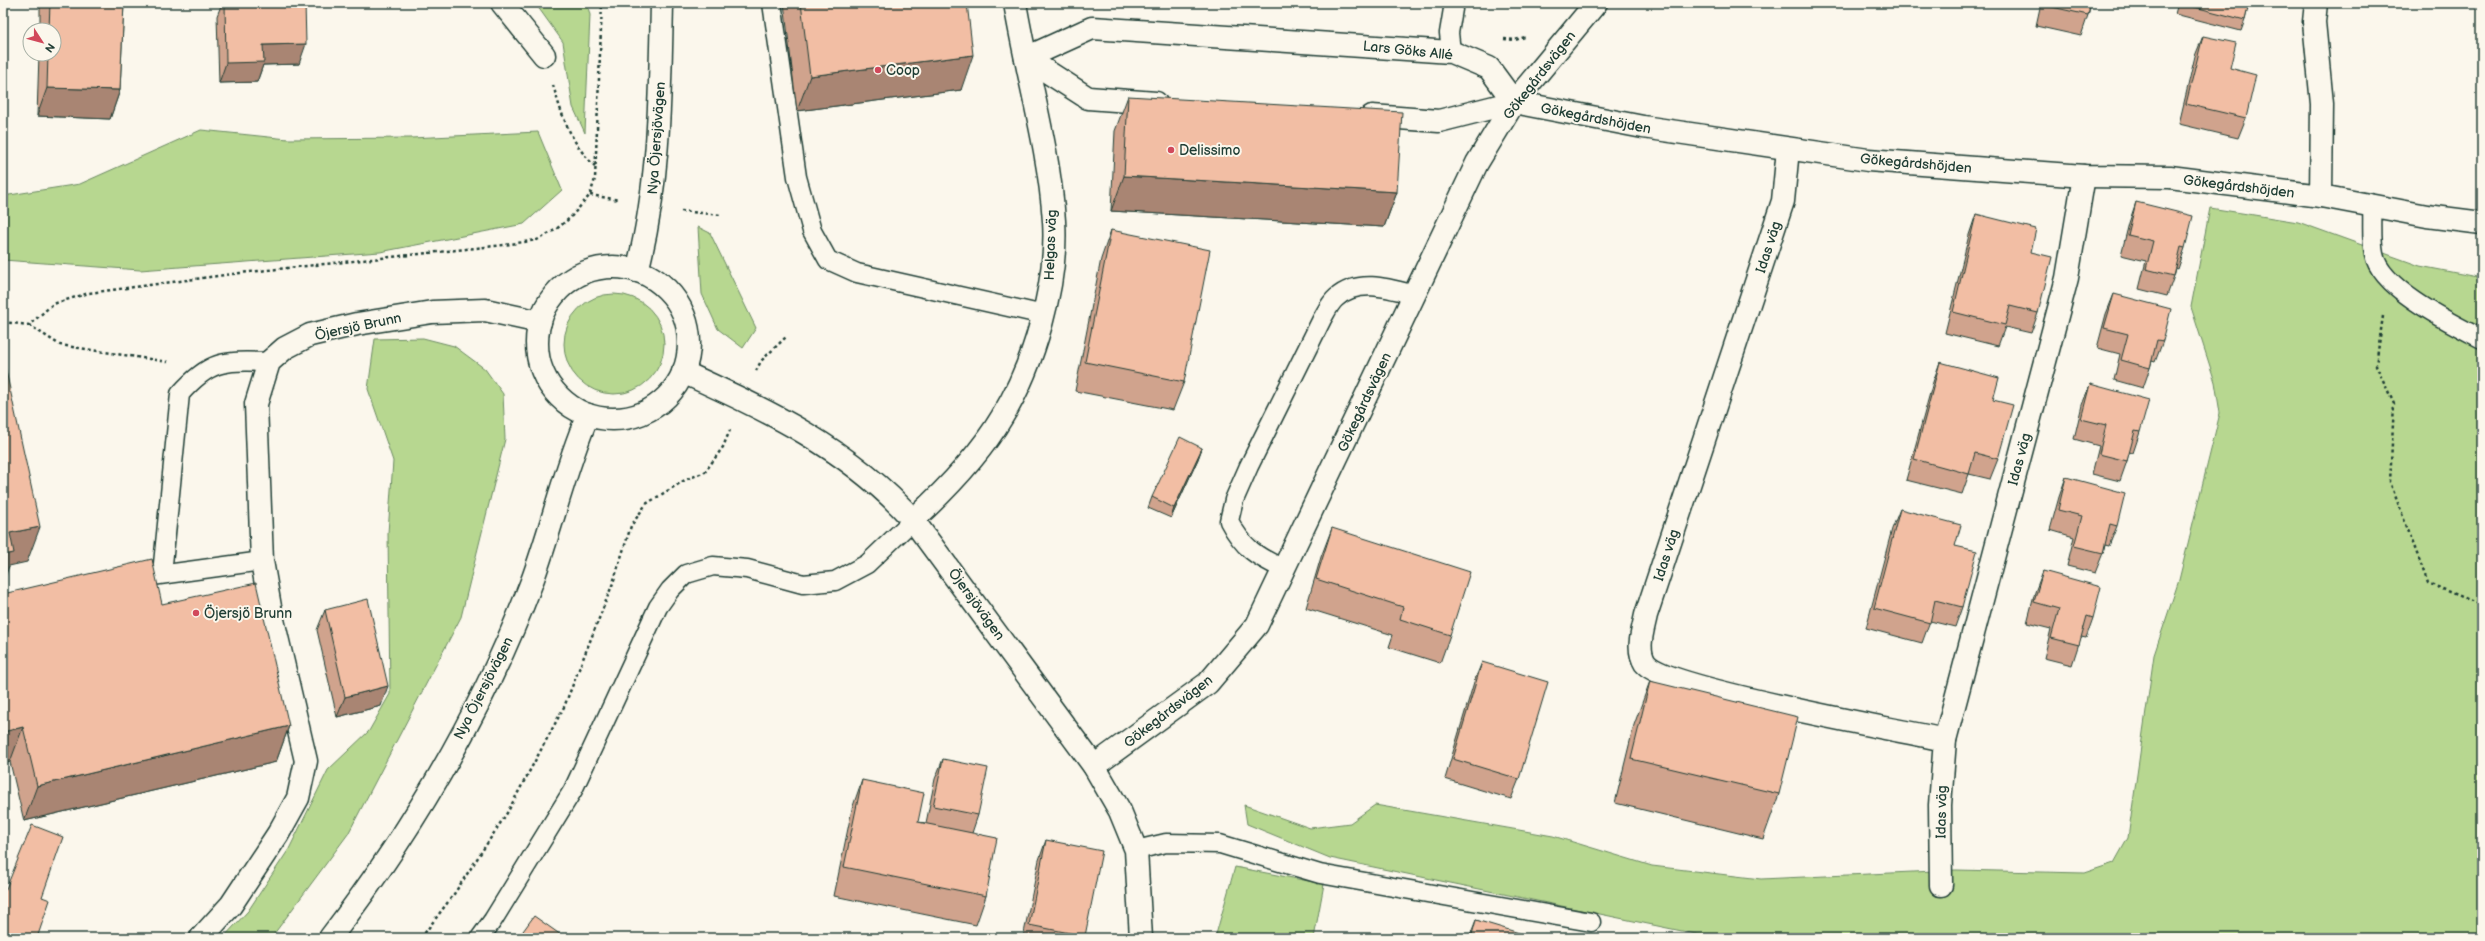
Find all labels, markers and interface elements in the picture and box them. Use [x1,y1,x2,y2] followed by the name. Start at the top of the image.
[22,22,62,62] north arrow
[1499,27,1579,123] street label: Gökegårdsvägen
[1362,37,1454,64] street label: Lars Göks Allé
[42,40,57,55] text: N
[886,62,920,79] place label: Coop
[873,65,883,75] marker: Coop
[643,81,669,195] street label: Nya Öjersjövägen
[1539,99,1653,138] street label: Gökegårdshöjden
[1179,142,1240,159] place label: Delissimo
[1166,145,1176,155] marker: Delissimo
[1859,150,1973,177] street label: Gökegårdshöjden
[2182,171,2296,202] street label: Gökegårdshöjden
[1041,209,1060,281] street label: Helgas väg
[1752,219,1785,275] street label: Idas väg
[313,308,403,344] street label: Öjersjö Brunn
[1334,350,1395,455] street label: Gökegårdsvägen
[2004,431,2035,487] street label: Idas väg
[1650,527,1683,583] street label: Idas väg
[945,564,1009,644] street label: Öjersjövägen
[204,604,292,622] place label: Öjersjö Brunn
[191,608,201,618] marker: Öjersjö Brunn
[449,634,517,742] street label: Nya Öjersjövägen
[1121,671,1216,751] street label: Gökegårdsvägen
[1933,785,1950,839] street label: Idas väg

